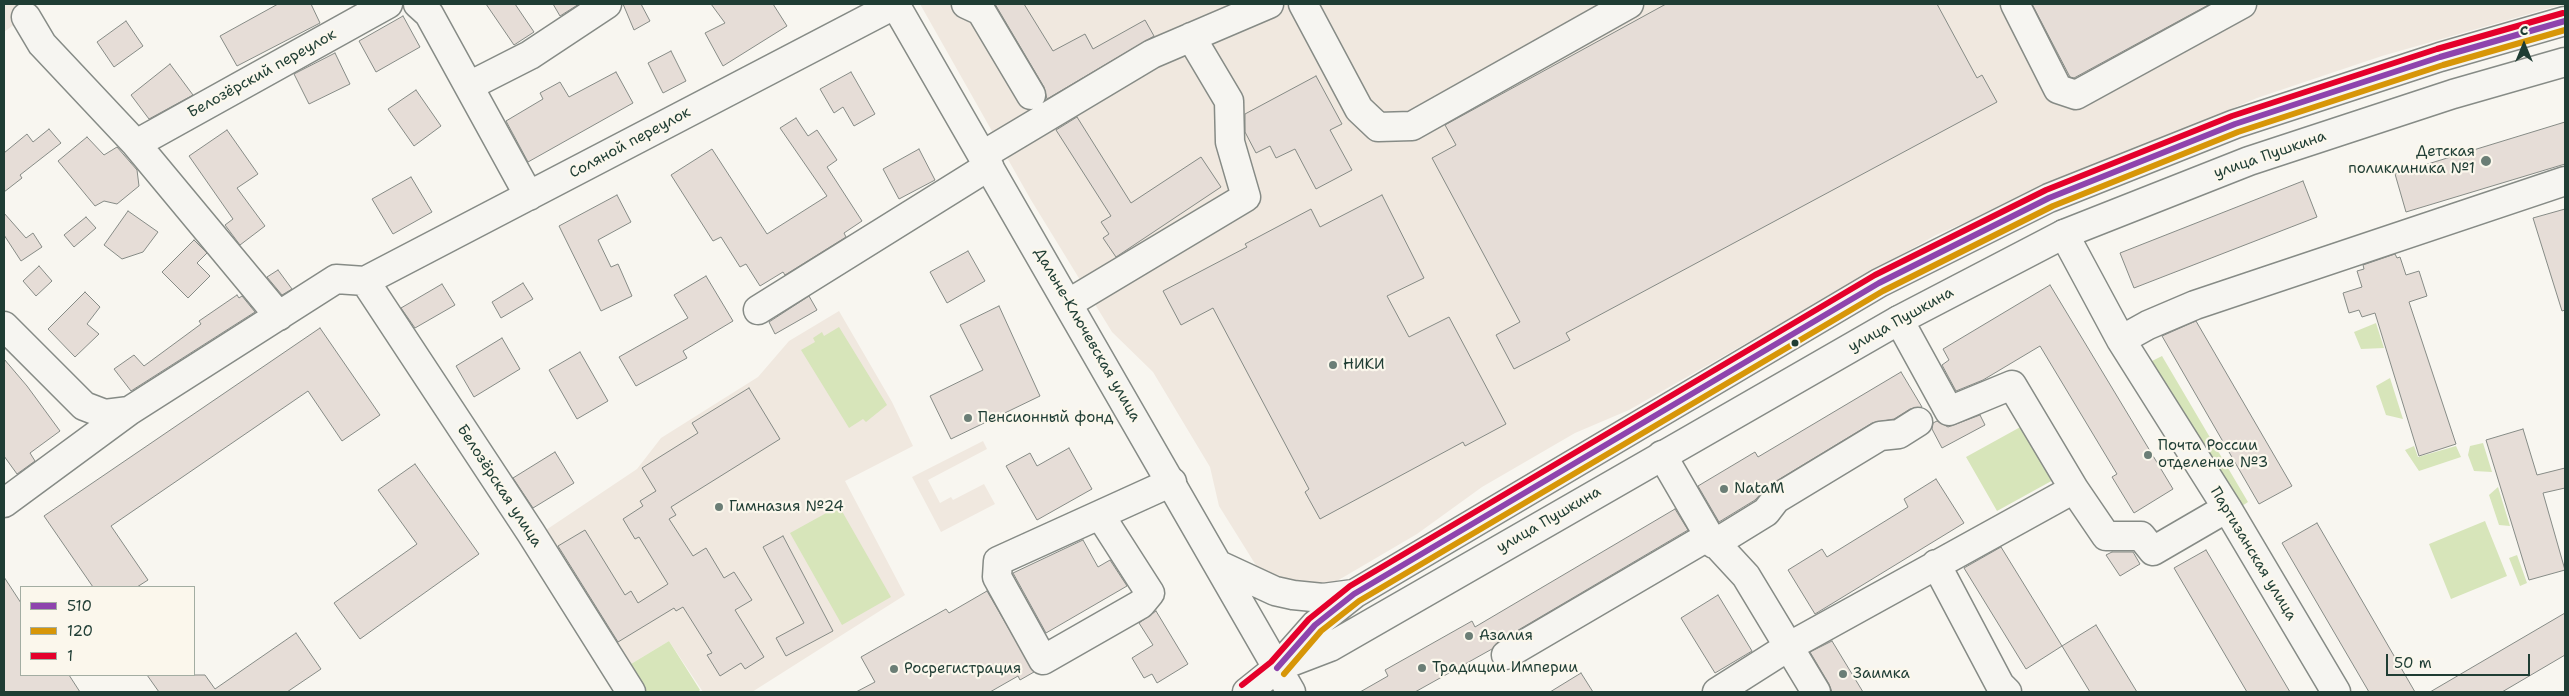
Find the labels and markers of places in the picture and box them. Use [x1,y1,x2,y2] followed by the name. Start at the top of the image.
[2348,143,2475,178] place label: Детская поликлиника №1
[2479,154,2493,168] marker: Детская поликлиника №1
[1790,338,1800,348] unlabelled marker
[1343,356,1385,374] place label: НИКИ
[1327,359,1339,371] marker: НИКИ
[978,409,1114,427] place label: Пенсионный фонд
[962,412,974,424] marker: Пенсионный фонд
[2158,437,2268,472] place label: Почта России отделение №3
[2142,449,2154,461] marker: Почта России отделение №3
[1734,480,1784,498] place label: NataM
[1718,483,1730,495] marker: NataM
[729,498,844,516] place label: Гимназия №24
[713,501,725,513] marker: Гимназия №24
[1479,627,1533,645] place label: Азалия
[1463,630,1475,642] marker: Азалия
[1432,659,1578,677] place label: Традиции Империи
[904,660,1021,678] place label: Росрегистрация
[1416,662,1428,674] marker: Традиции Империи
[888,663,900,675] marker: Росрегистрация
[1853,665,1910,683] place label: Заимка
[1837,668,1849,680] marker: Заимка

